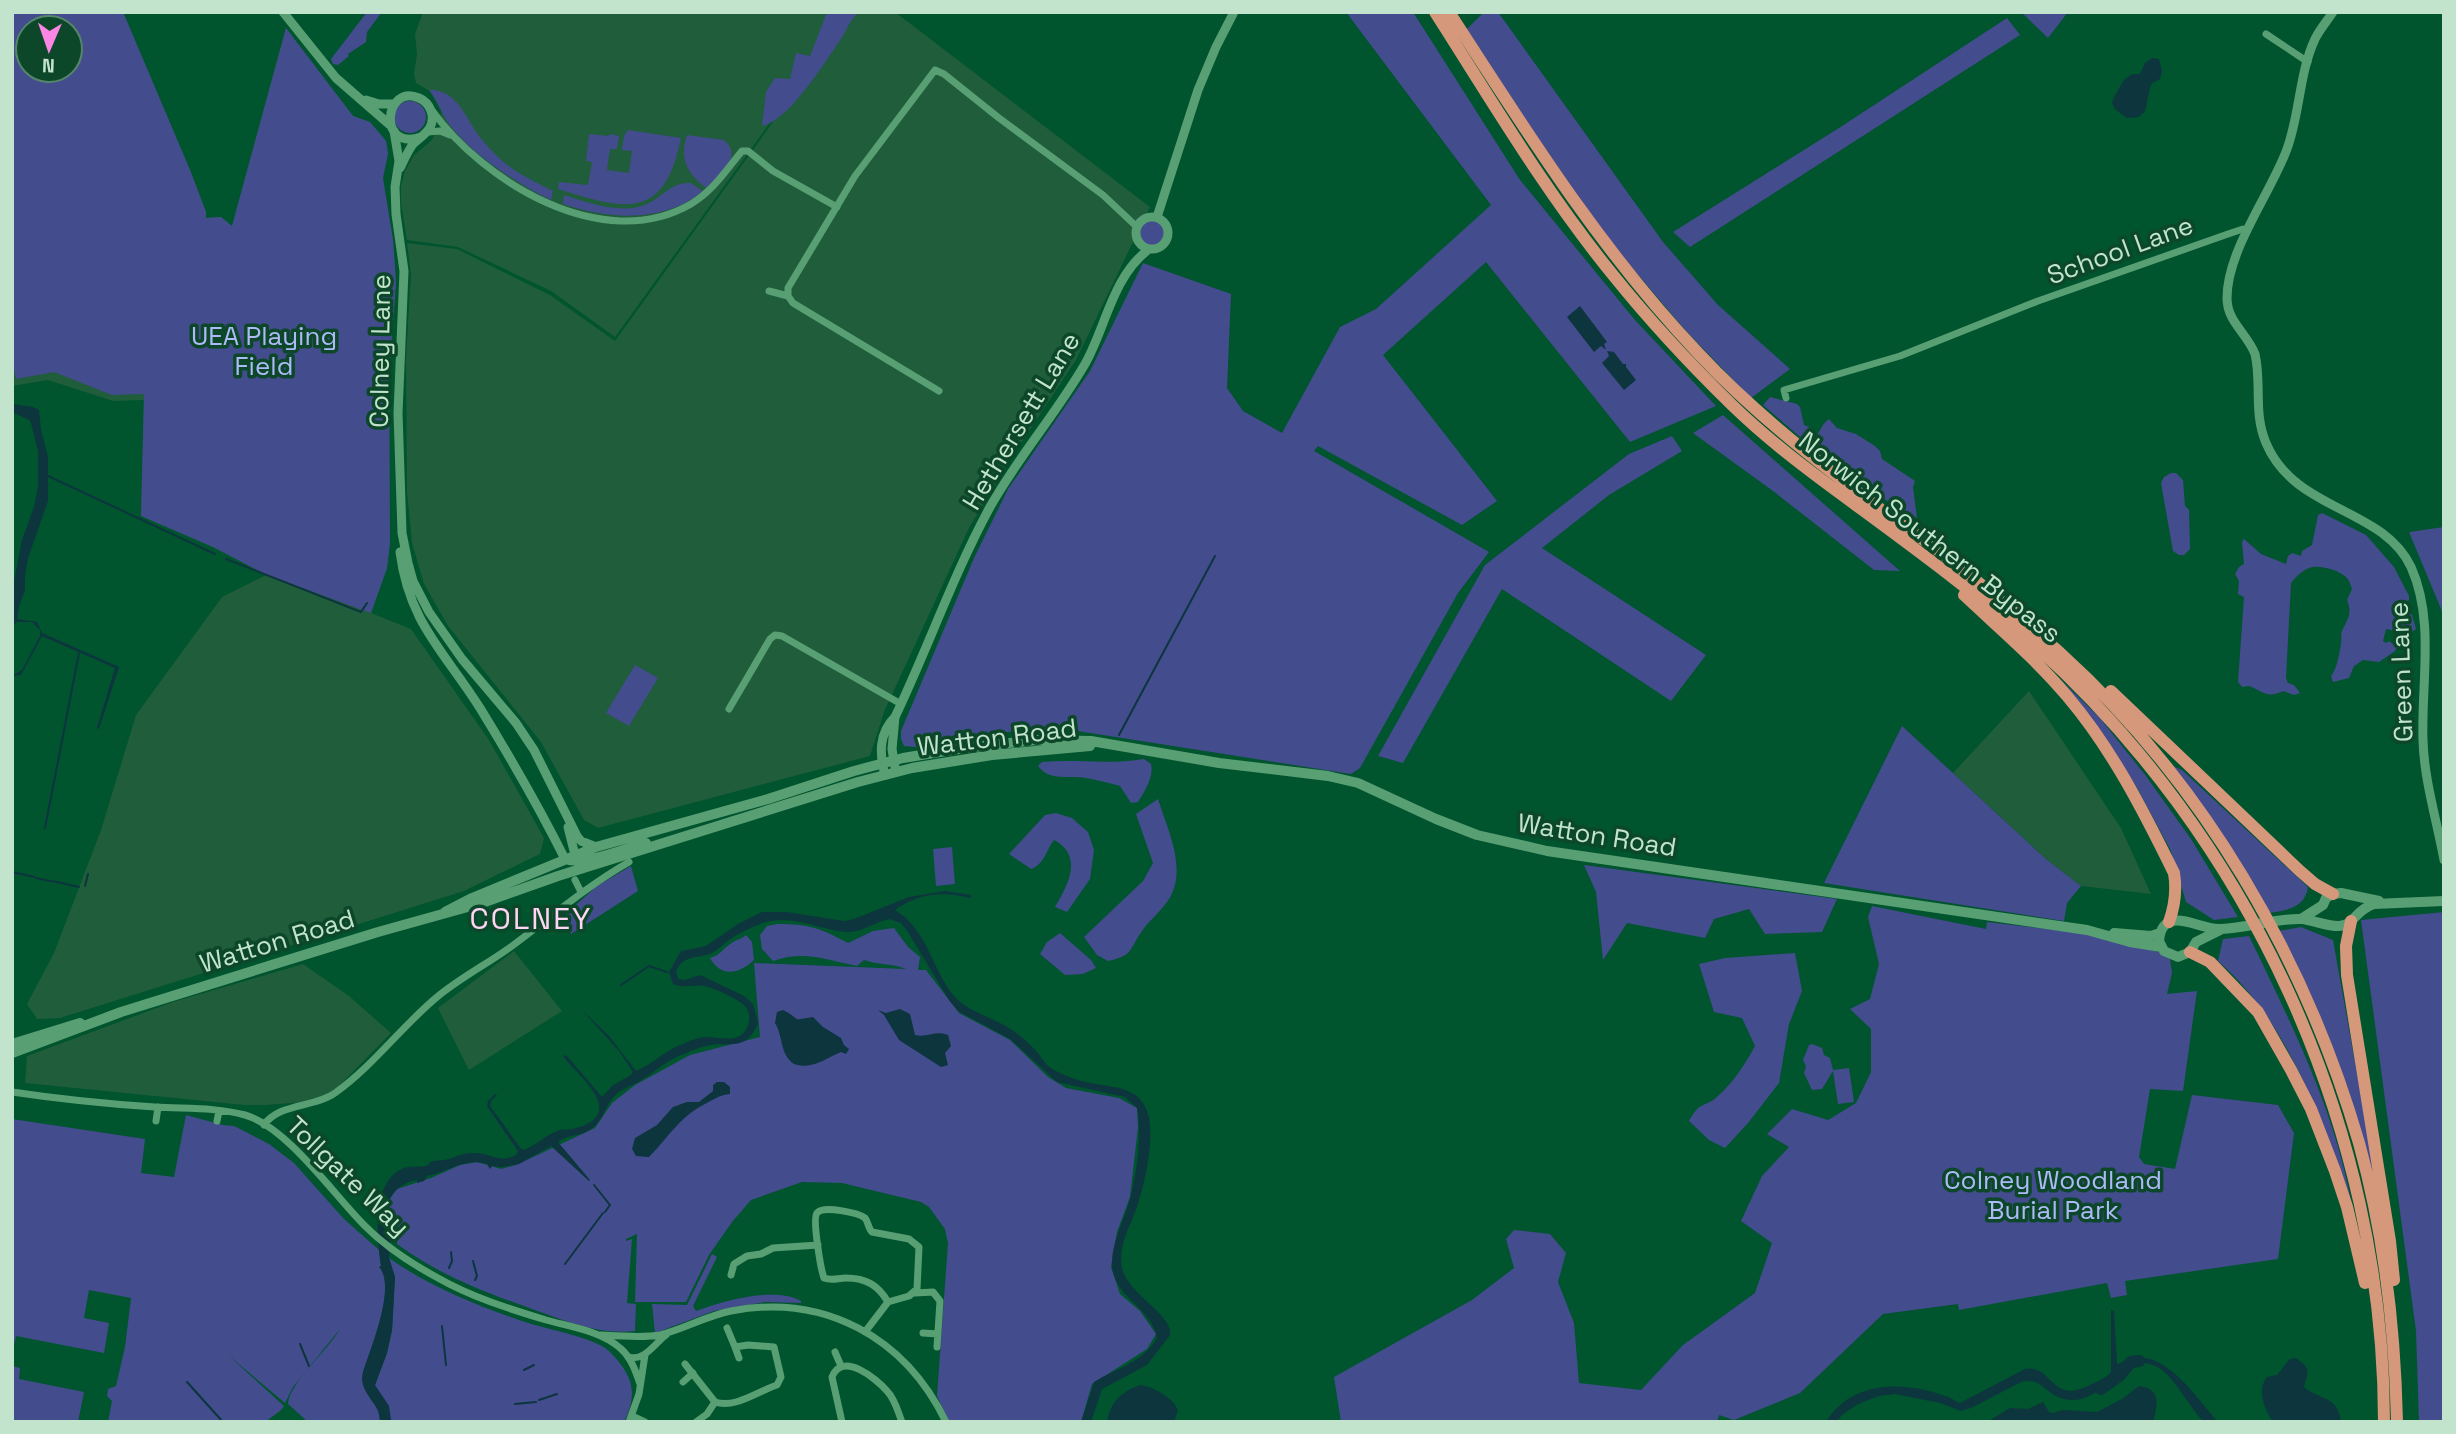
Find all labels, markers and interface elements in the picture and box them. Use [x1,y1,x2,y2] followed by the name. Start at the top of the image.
[14,14,84,84] north arrow
[42,53,55,78] text: N
[2042,208,2198,292] street label: School Lane
[362,274,398,428] street label: Colney Lane
[191,319,337,383] park label: UEA Playing Field
[955,326,1087,516] street label: Hethersett Lane
[1792,424,2068,650] street label: Norwich Southern Bypass
[2382,601,2420,743] street label: Green Lane
[915,710,1079,764] street label: Watton Road
[1515,806,1679,864] street label: Watton Road
[470,899,592,938] district label: COLNEY
[195,901,359,981] street label: Watton Road
[279,1109,417,1243] street label: Tollgate Way
[1944,1163,2162,1227] park label: Colney Woodland Burial Park

